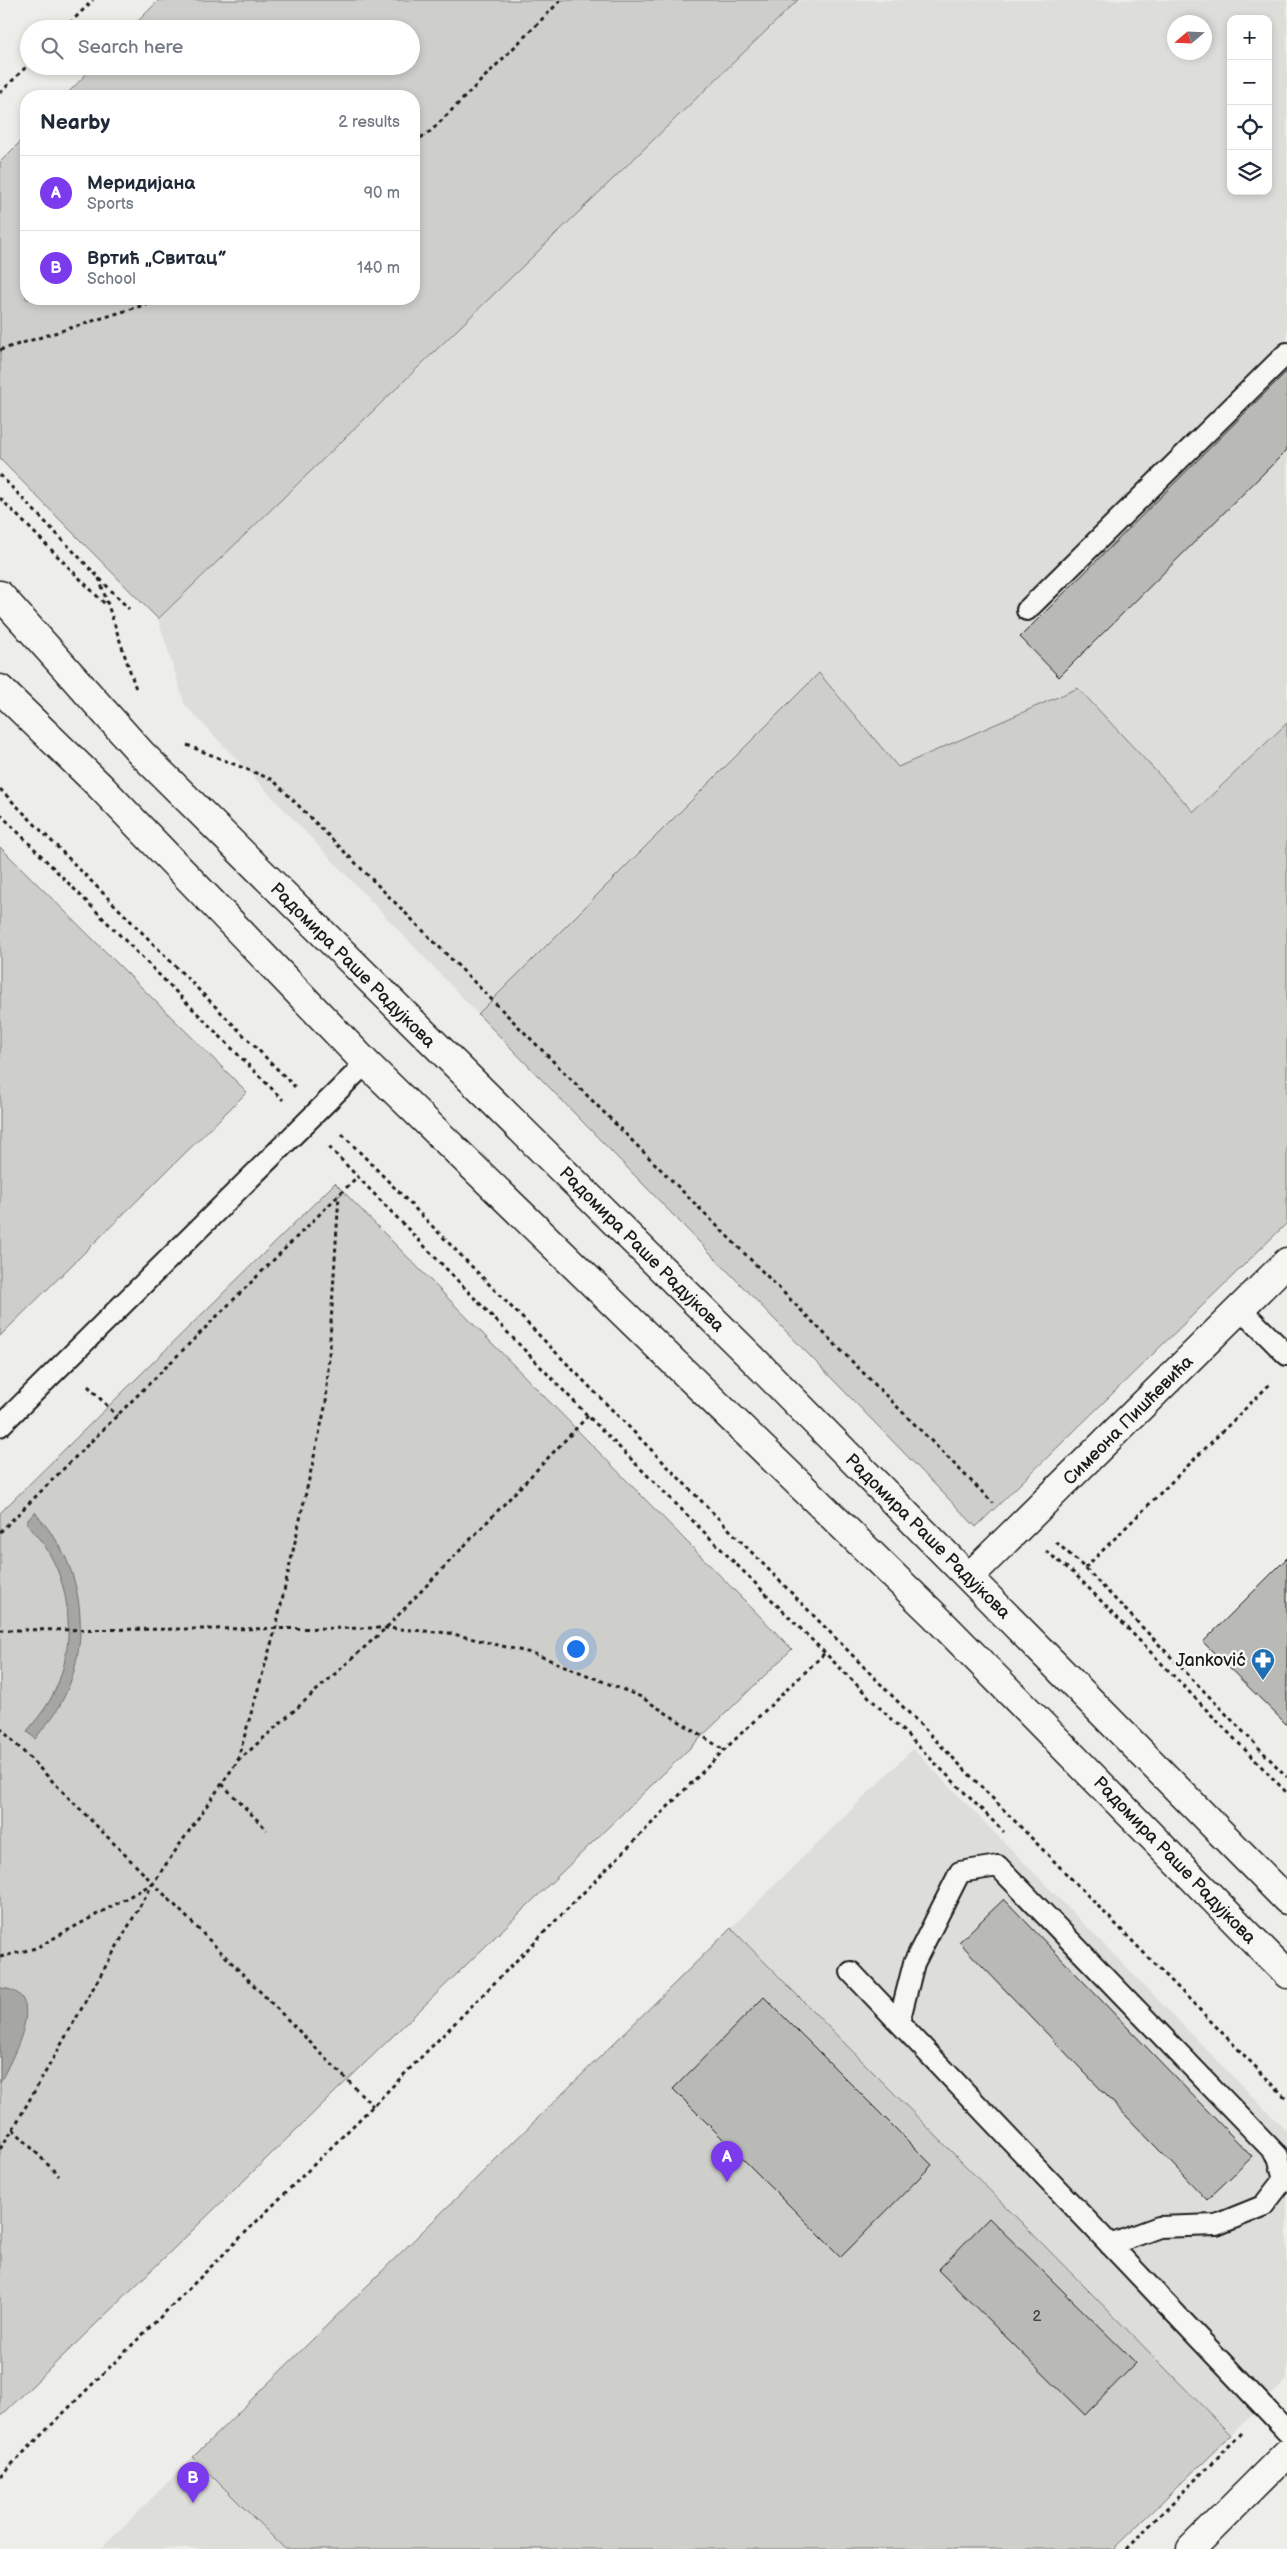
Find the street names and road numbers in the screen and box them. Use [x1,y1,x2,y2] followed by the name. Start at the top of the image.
[266,878,440,1053] street label: Радомира Раше Радујкова
[555,1162,729,1337] street label: Радомира Раше Радујкова
[1059,1351,1198,1490] street label: Симеона Пишћевића
[841,1449,1015,1624] street label: Радомира Раше Радујкова
[1089,1772,1261,1949] street label: Радомира Раше Радујкова

